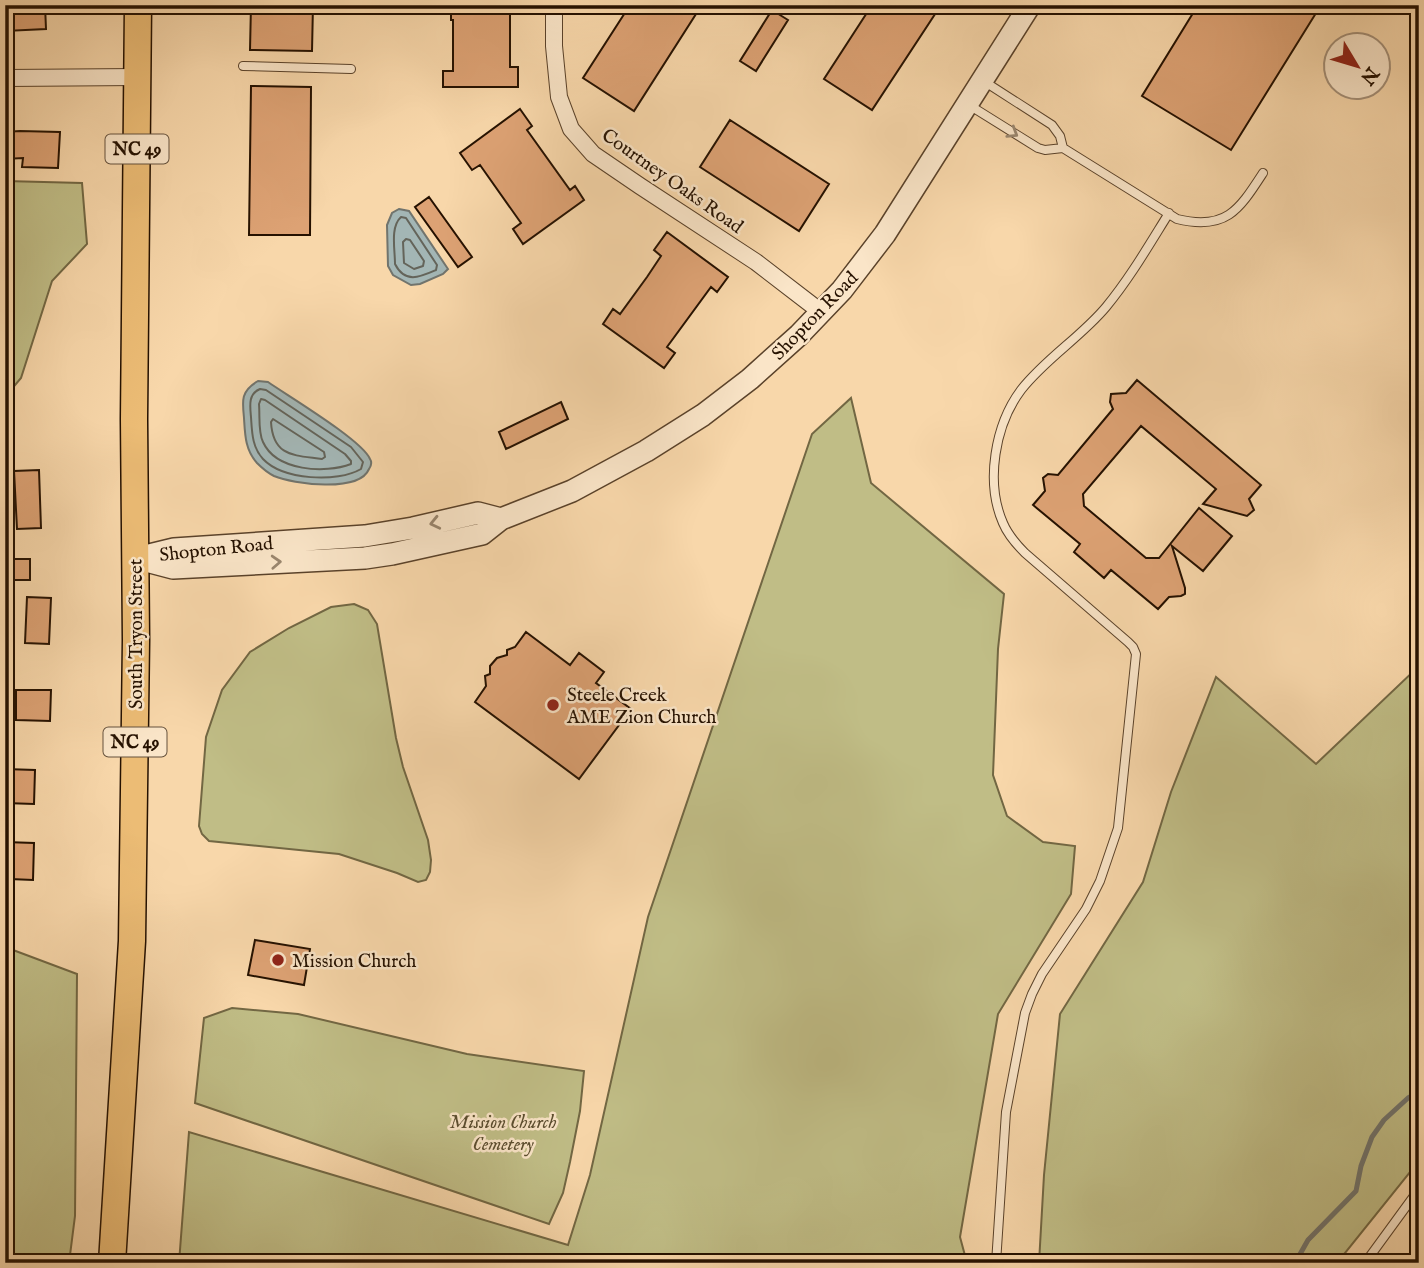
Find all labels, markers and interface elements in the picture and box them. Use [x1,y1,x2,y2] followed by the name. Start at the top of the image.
[1322,32,1392,102] north arrow
[1354,61,1384,90] text: N
[596,124,748,240] street label: Courtney Oaks Road
[1006,124,1019,137] one-way arrow
[106,134,168,164] road number: NC 49
[767,266,864,366] street label: Shopton Road
[429,515,441,530] one-way arrow
[158,532,275,568] street label: Shopton Road
[271,555,282,570] one-way arrow
[125,558,149,709] street label: South Tryon Street
[566,684,716,730] place label: Steele Creek AME Zion Church
[545,697,561,713] marker: Steele Creek AME Zion Church
[104,728,166,756] road number: NC 49
[292,950,416,974] place label: Mission Church
[270,952,286,968] marker: Mission Church
[449,1111,557,1157] park label: Mission Church Cemetery

